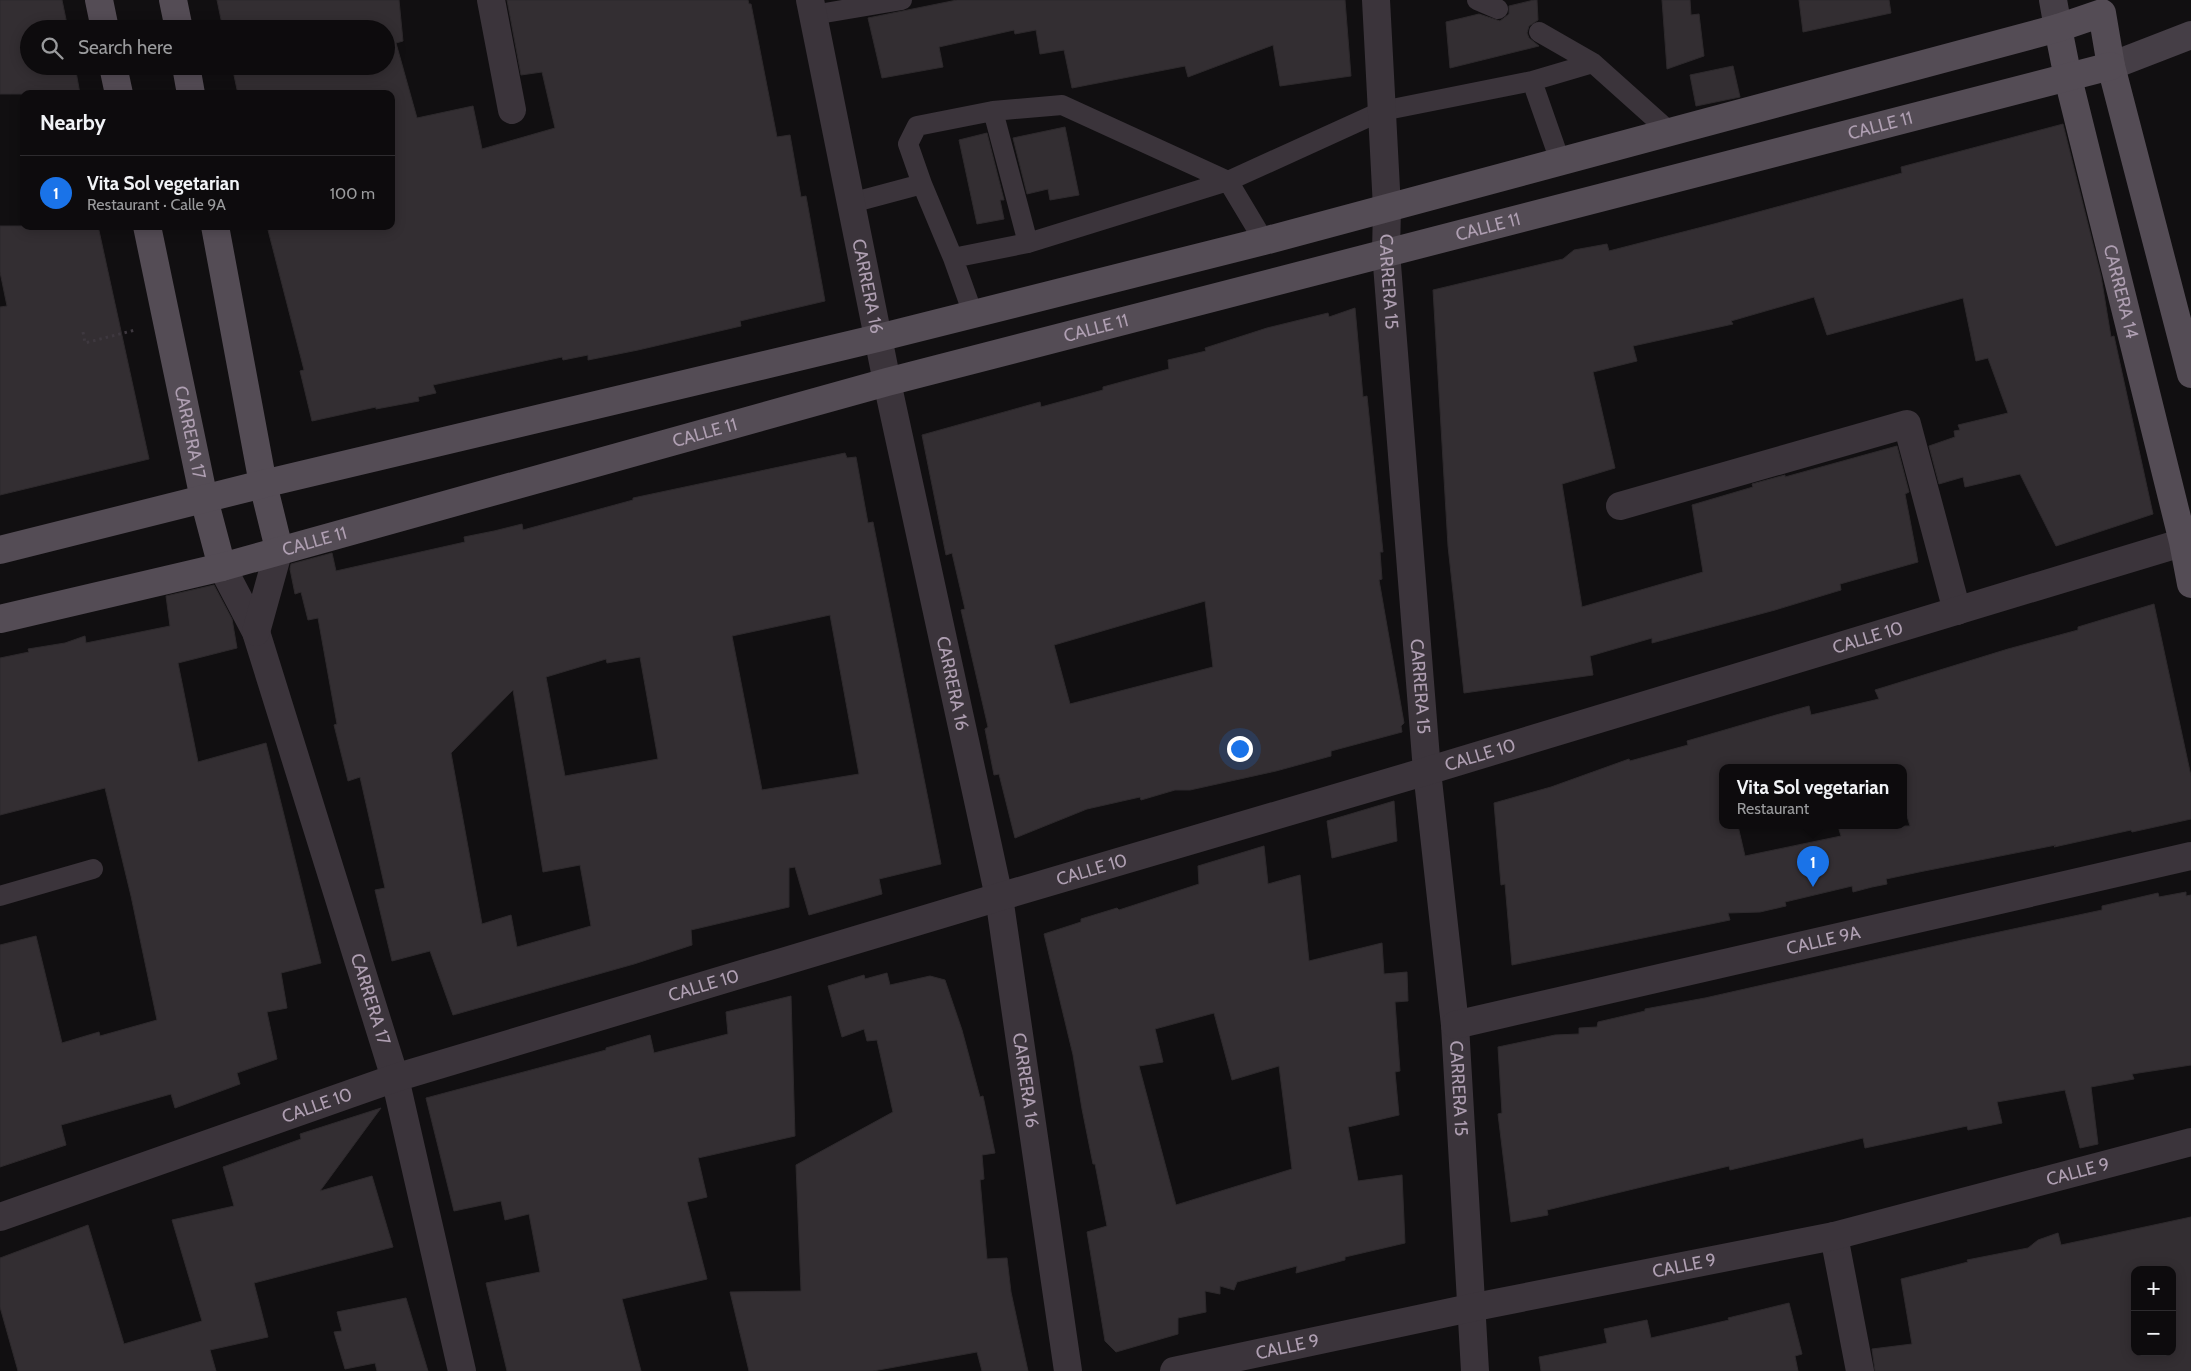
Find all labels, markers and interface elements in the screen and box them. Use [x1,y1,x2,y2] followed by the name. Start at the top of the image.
[20,20,395,75] search box
[38,34,66,62] icon: search
[78,36,172,59] text: Search here
[1845,107,1915,144] street label: CALLE 11
[40,110,106,135] text: Nearby
[87,172,240,195] text: Vita Sol vegetarian
[53,184,59,203] text: 1
[330,184,375,203] text: 100 m
[87,195,226,214] text: Restaurant · Calle 9A
[1453,208,1523,246] street label: CALLE 11
[1375,234,1403,330] street label: CARRERA 15
[847,237,888,335] street label: CARRERA 16
[2099,242,2143,341] street label: CARRERA 14
[1061,309,1131,347] street label: CALLE 11
[170,384,211,481] street label: CARRERA 17
[670,413,739,452] street label: CALLE 11
[280,522,349,561] street label: CALLE 11
[1830,617,1906,659] street label: CALLE 10
[932,634,973,733] street label: CARRERA 16
[1406,638,1435,735] street label: CARRERA 15
[1442,734,1518,776] street label: CALLE 10
[1227,736,1253,762] your location
[1719,764,1907,829] popup
[1737,776,1889,799] text: Vita Sol vegetarian
[1737,799,1809,818] text: Restaurant
[1797,846,1829,887] pin: 1
[1054,849,1130,891] street label: CALLE 10
[1784,921,1863,960] street label: CALLE 9A
[346,951,395,1048] street label: CARRERA 17
[666,965,742,1006] street label: CALLE 10
[1008,1031,1043,1129] street label: CARRERA 16
[1445,1040,1472,1137] street label: CARRERA 15
[279,1083,355,1128] street label: CALLE 10
[2044,1153,2112,1191] street label: CALLE 9
[1650,1249,1718,1283] street label: CALLE 9
[2131,1266,2176,1356] map controls
[2131,1266,2176,1311] button: +
[2131,1311,2176,1356] button: −
[1254,1329,1321,1364] street label: CALLE 9

